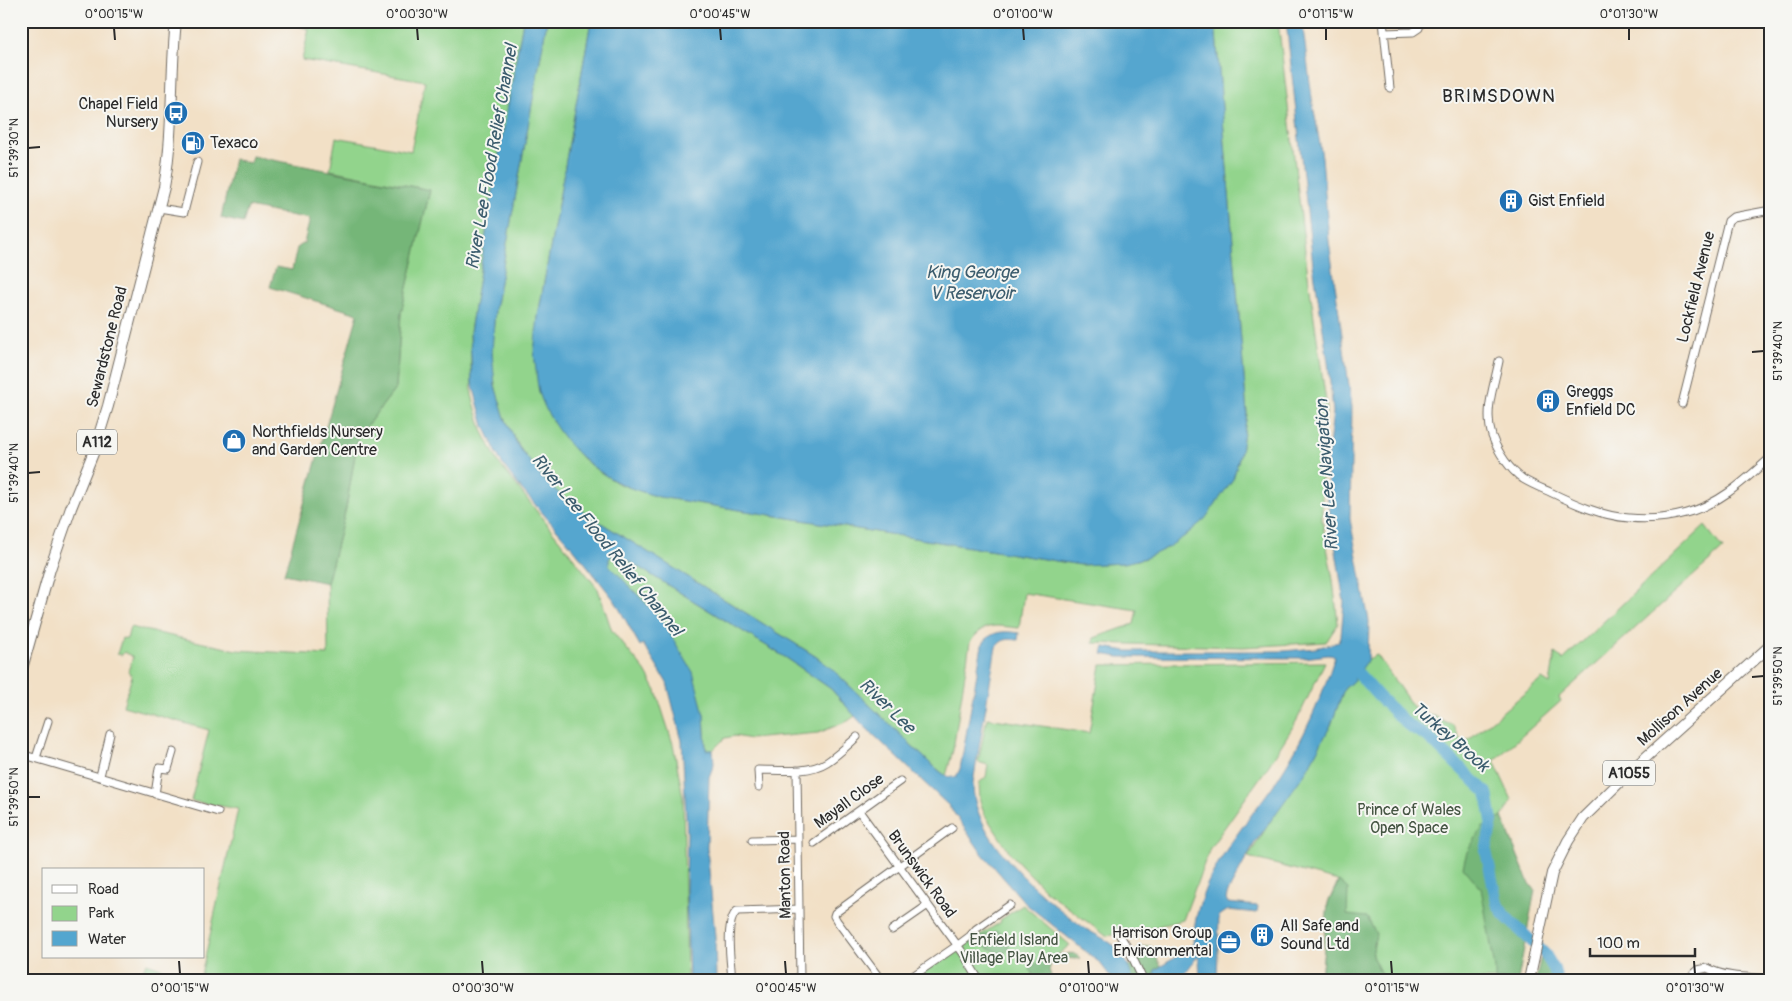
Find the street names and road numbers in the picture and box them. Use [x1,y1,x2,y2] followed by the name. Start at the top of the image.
[1673,229,1720,345] street label: Lockfield Avenue
[82,284,132,410] street label: Sewardstone Road
[77,430,117,454] road number: A112
[1633,663,1727,751] street label: Mollison Avenue
[1603,760,1655,786] road number: A1055
[810,769,888,833] street label: Mayall Close
[883,826,961,922] street label: Brunswick Road
[774,831,796,919] street label: Manton Road

